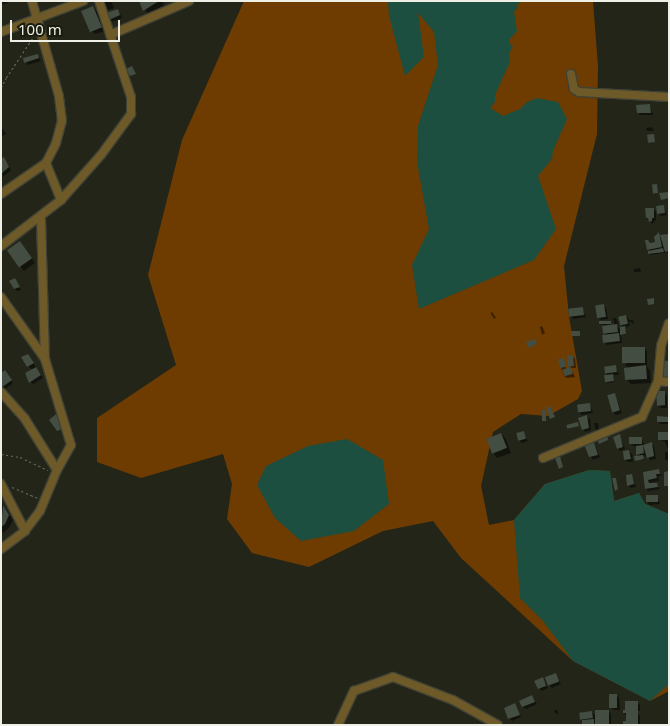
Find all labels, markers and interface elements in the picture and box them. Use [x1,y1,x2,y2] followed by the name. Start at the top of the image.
[12,10,122,42] scale bar
[18,19,62,39] text: 100 m

